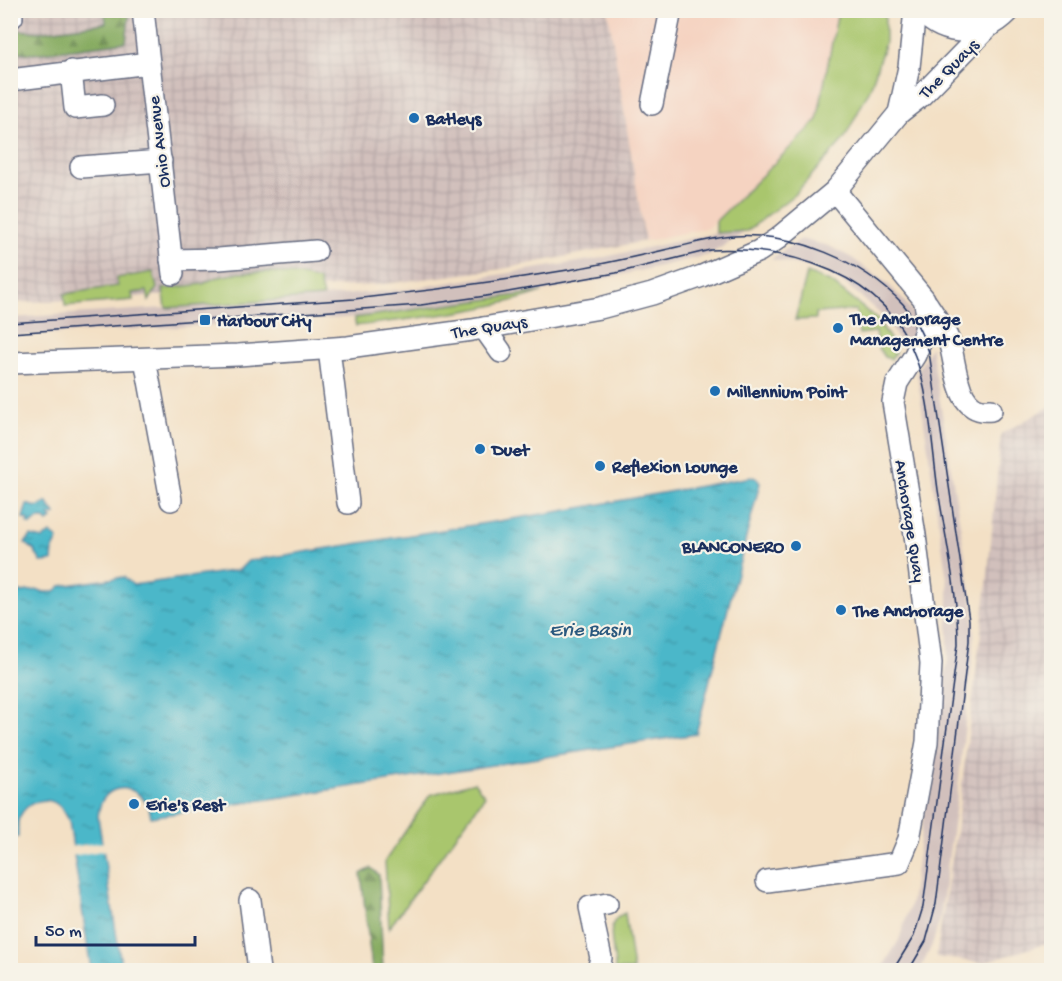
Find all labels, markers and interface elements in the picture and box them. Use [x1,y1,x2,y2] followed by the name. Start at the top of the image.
[915,34,985,105] street label: The Quays
[144,94,177,189] street label: Ohio Avenue
[425,110,483,131] place label: Batleys
[407,111,421,125] marker: Batleys
[848,310,1004,352] place label: The Anchorage Management Centre
[217,312,312,333] place label: Harbour City
[449,312,530,345] street label: The Quays
[198,313,212,327] marker: Harbour City
[831,321,845,335] marker: The Anchorage Management Centre
[727,383,848,404] place label: Millennium Point
[708,384,722,398] marker: Millennium Point
[490,441,530,462] place label: Duet
[473,442,487,456] marker: Duet
[611,458,738,479] place label: Reflexion Lounge
[593,459,607,473] marker: Reflexion Lounge
[888,459,929,584] street label: Anchorage Quay
[681,538,784,559] place label: BLANCONERO
[789,539,803,553] marker: BLANCONERO
[851,602,964,623] place label: The Anchorage
[834,603,848,617] marker: The Anchorage
[549,620,631,643] water label: Erie Basin
[146,796,227,817] place label: Erie's Rest
[127,797,141,811] marker: Erie's Rest
[36,909,195,947] scale bar
[45,922,82,943] text: 50 m

